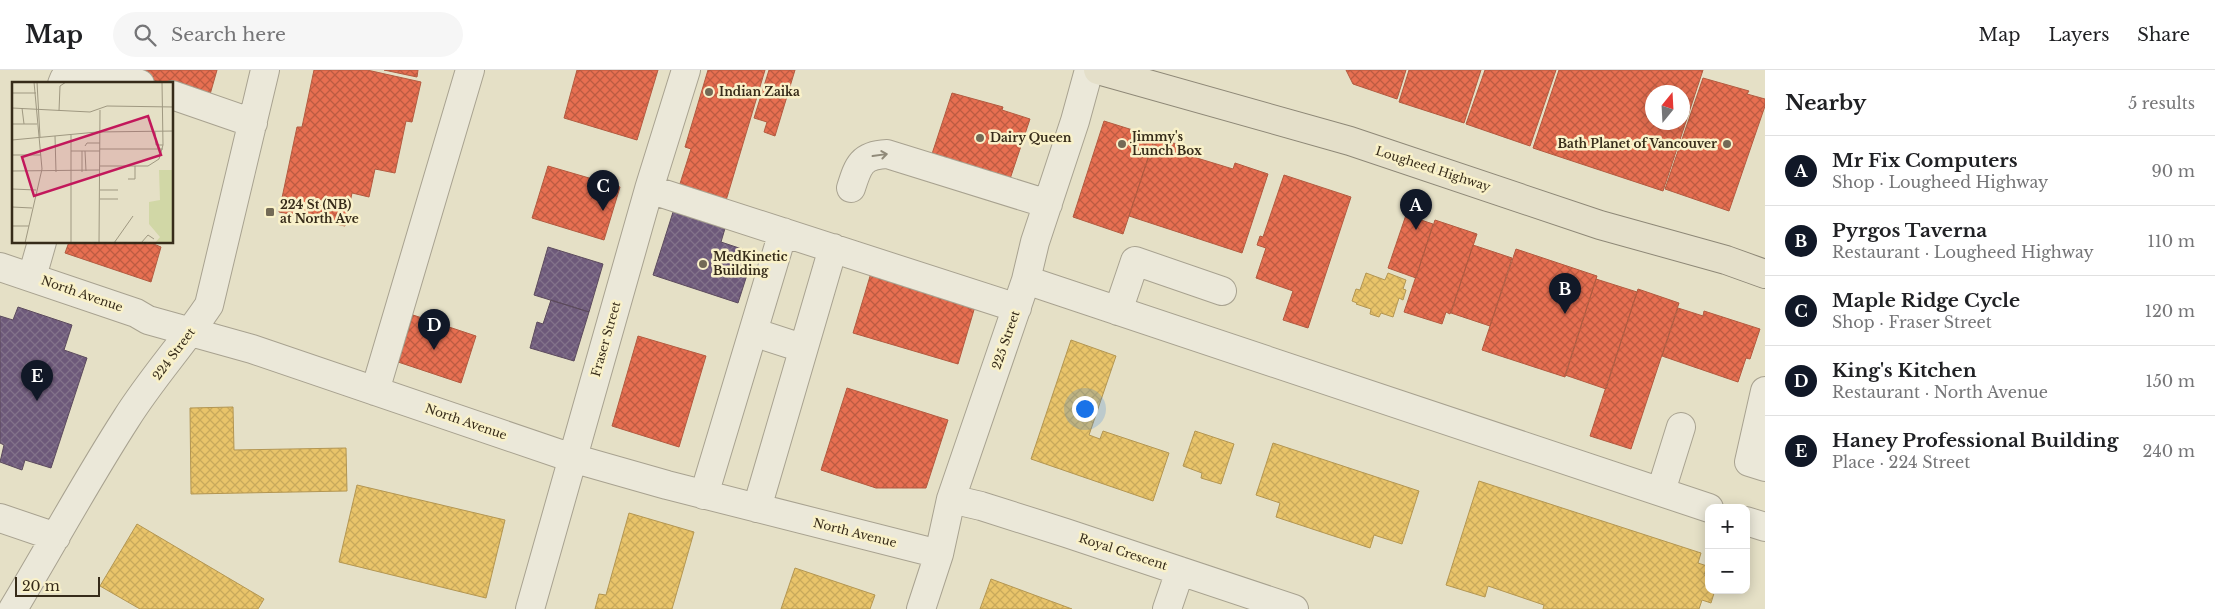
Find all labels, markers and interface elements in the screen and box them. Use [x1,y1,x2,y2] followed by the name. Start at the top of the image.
[113,12,463,57] search box
[25,20,83,49] text: Map
[131,21,159,49] icon: search
[171,23,286,46] text: Search here
[1979,24,2020,46] text: Map
[2048,24,2109,46] text: Layers
[2137,24,2190,46] text: Share
[12,82,174,244] inset map
[719,84,800,99] place label: Indian Zaika
[1645,85,1690,130] north arrow
[703,86,715,98] marker: Indian Zaika
[1785,90,1866,116] text: Nearby
[2128,93,2195,113] text: 5 results
[1129,129,1202,158] place label: Jimmy's Lunch Box
[990,130,1072,145] place label: Dairy Queen
[974,132,986,144] marker: Dairy Queen
[1558,136,1717,151] place label: Bath Planet of Vancouver
[1116,138,1128,150] marker: Jimmy's Lunch Box
[1721,138,1733,150] marker: Bath Planet of Vancouver
[1374,143,1493,194] street label: Lougheed Highway
[1832,149,2018,172] text: Mr Fix Computers
[871,150,887,160] one-way arrow
[1795,161,1807,181] text: A
[2152,161,2195,181] text: 90 m
[587,170,619,211] pin: C
[1832,172,2048,192] text: Shop · Lougheed Highway
[1400,189,1432,230] pin: A
[280,197,359,226] place label: 224 St (NB) at North Ave
[264,206,276,218] marker: 224 St (NB) at North Ave
[1832,219,1987,242] text: Pyrgos Taverna
[1795,231,1807,251] text: B
[2148,231,2195,251] text: 110 m
[1832,242,2094,262] text: Restaurant · Lougheed Highway
[713,249,788,278] place label: MedKinetic Building
[697,258,709,270] marker: MedKinetic Building
[39,273,125,315] street label: North Avenue
[1549,273,1581,314] pin: B
[1832,289,2020,312] text: Maple Ridge Cycle
[588,299,624,378] street label: Fraser Street
[1794,301,1808,321] text: C
[2145,301,2195,321] text: 120 m
[988,308,1023,371] street label: 225 Street
[418,309,450,350] pin: D
[1832,312,1992,332] text: Shop · Fraser Street
[149,324,198,383] street label: 224 Street
[1832,359,1977,382] text: King's Kitchen
[21,360,53,401] pin: E
[1794,371,1808,391] text: D
[2146,371,2195,391] text: 150 m
[1832,382,2048,402] text: Restaurant · North Avenue
[1072,396,1098,422] your location
[423,401,509,443] street label: North Avenue
[1832,429,2118,452] text: Haney Professional Building
[1795,441,1807,461] text: E
[2143,441,2195,461] text: 240 m
[1832,452,1970,472] text: Place · 224 Street
[1705,504,1750,594] map controls
[1705,504,1750,549] button: +
[812,515,899,550] street label: North Avenue
[1077,530,1170,573] street label: Royal Crescent
[1705,549,1750,594] button: −
[15,574,100,597] scale bar
[22,577,60,595] text: 20 m

